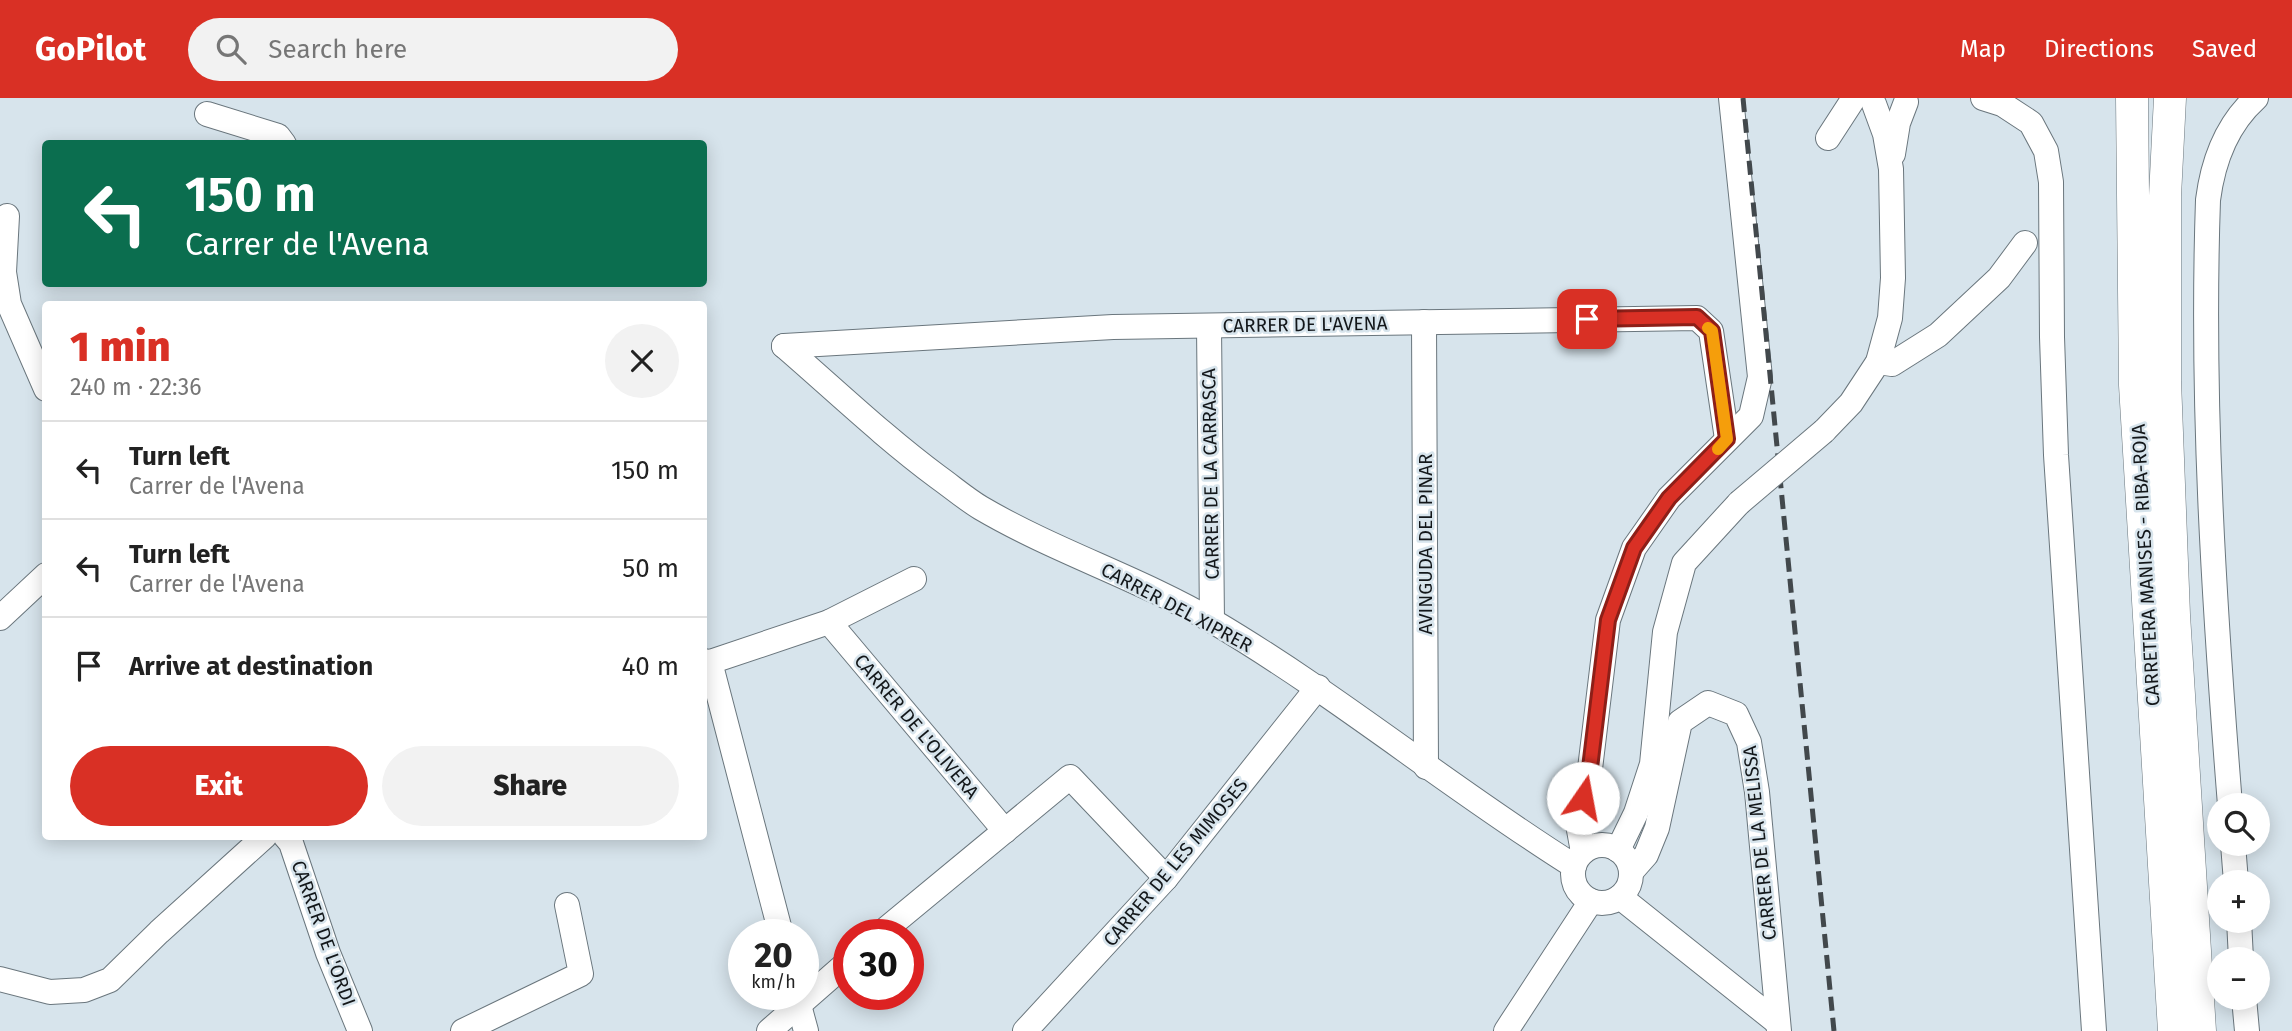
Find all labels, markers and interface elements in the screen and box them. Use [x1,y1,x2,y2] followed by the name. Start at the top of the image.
[188,18,678,81] search box
[35,29,146,69] text: GoPilot
[212,30,250,68] icon: search
[268,34,407,65] text: Search here
[1960,35,2006,63] text: Map
[2044,35,2154,63] text: Directions
[2192,35,2257,63] text: Saved
[185,165,316,224] text: 150 m
[70,168,161,259] icon: left
[185,225,430,263] text: Carrer de l'Avena
[1557,289,1617,349] pin
[1568,300,1606,338] icon: arrive
[1222,312,1388,337] street label: CARRER DE L'AVENA
[70,322,171,372] text: 1 min
[605,324,679,398] button: close
[1197,368,1224,580] street label: CARRER DE LA CARRASCA
[70,373,202,401] text: 240 m · 22:36
[2127,423,2164,707] street label: CARRETERA MANISES - RIBA-ROJA
[129,441,230,472] text: Turn left
[70,451,108,489] icon: left
[1414,453,1437,635] street label: AVINGUDA DEL PINAR
[611,455,679,486] text: 150 m
[129,472,305,500] text: Carrer de l'Avena
[129,539,230,570] text: Turn left
[70,549,108,587] icon: left
[622,553,679,584] text: 50 m
[1097,558,1257,657] street label: CARRER DEL XIPRER
[129,570,305,598] text: Carrer de l'Avena
[70,647,108,685] icon: arrive
[849,649,984,803] street label: CARRER DE L'OLIVERA
[129,651,373,682] text: Arrive at destination
[621,651,679,682] text: 40 m
[1738,745,1781,941] street label: CARRER DE LA MELISSA
[70,746,368,826] button: Exit
[382,746,679,826] button: Share
[1546,761,1620,835] position arrow
[1098,774,1252,951] street label: CARRER DE LES MIMOSES
[2207,793,2270,1010] map controls
[2207,793,2270,856] button: search
[287,857,360,1009] street label: CARRER DE L'ORDI
[2207,870,2270,933] button: +
[833,919,924,1010] speed limit sign: 30
[754,934,793,976] text: 20
[2207,947,2270,1010] button: −
[751,971,796,993] text: km/h

